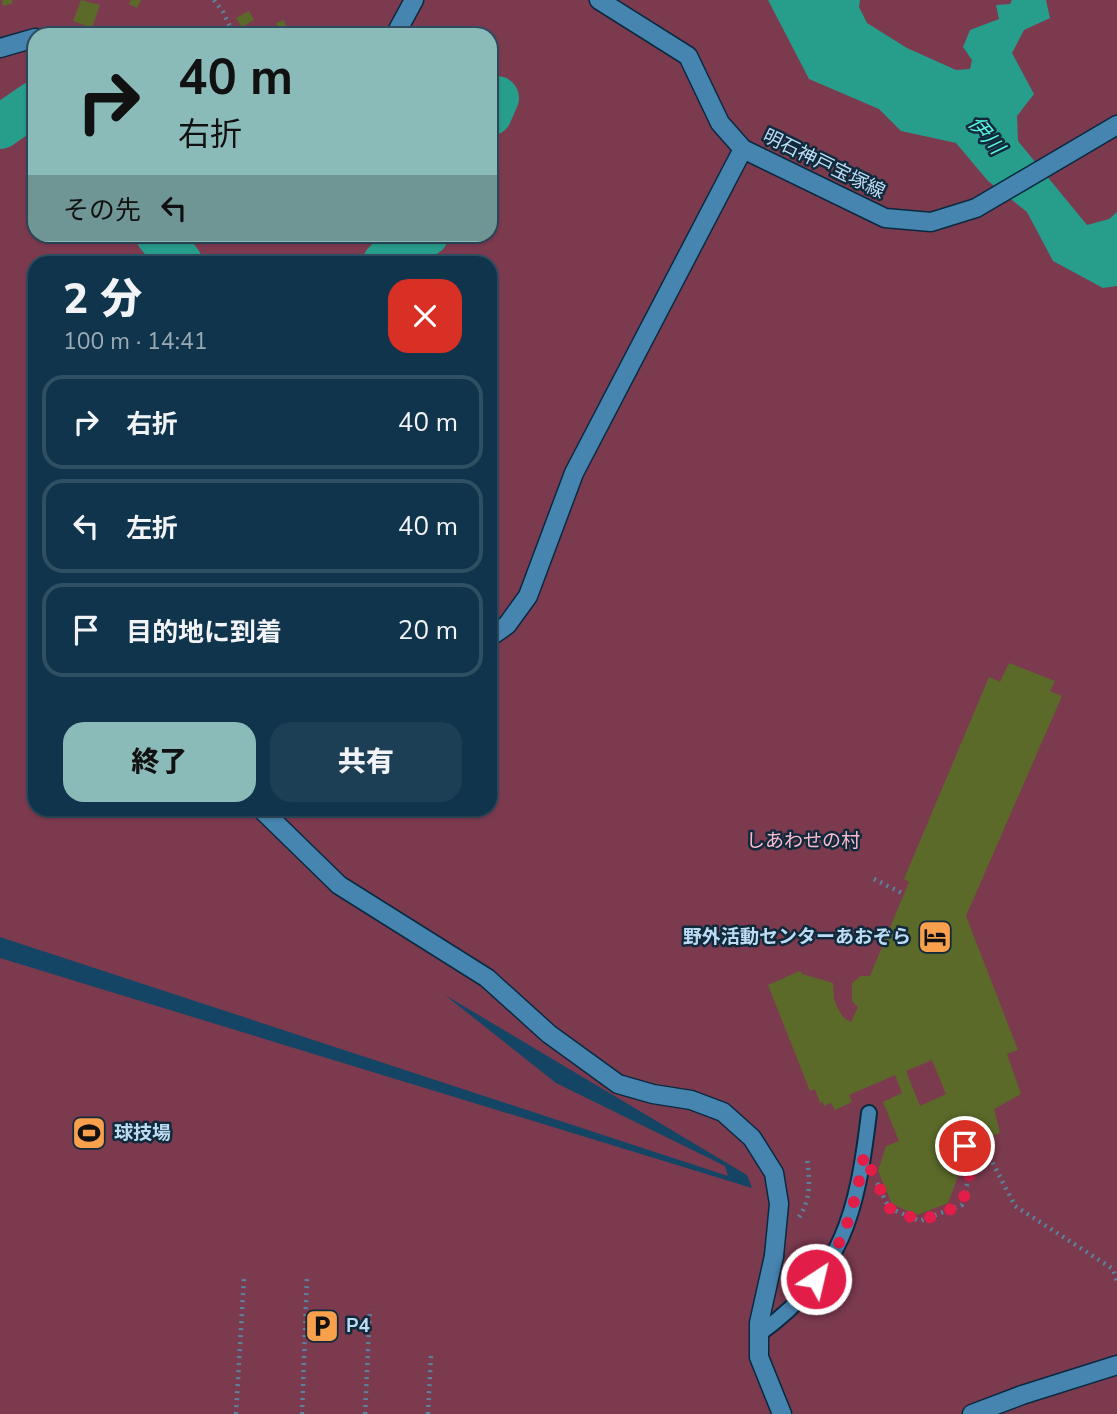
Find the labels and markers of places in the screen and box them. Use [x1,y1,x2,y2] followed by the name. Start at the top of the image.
[916,918,954,956] hotel icon: 野外活動センターあおぞら
[683,924,911,950] place label: 野外活動センターあおぞら
[70,1114,108,1152] sports icon: 球技場
[935,1116,995,1176] pin
[114,1120,171,1146] place label: 球技場
[303,1307,341,1345] parking icon: P4
[346,1313,370,1339] place label: P4

